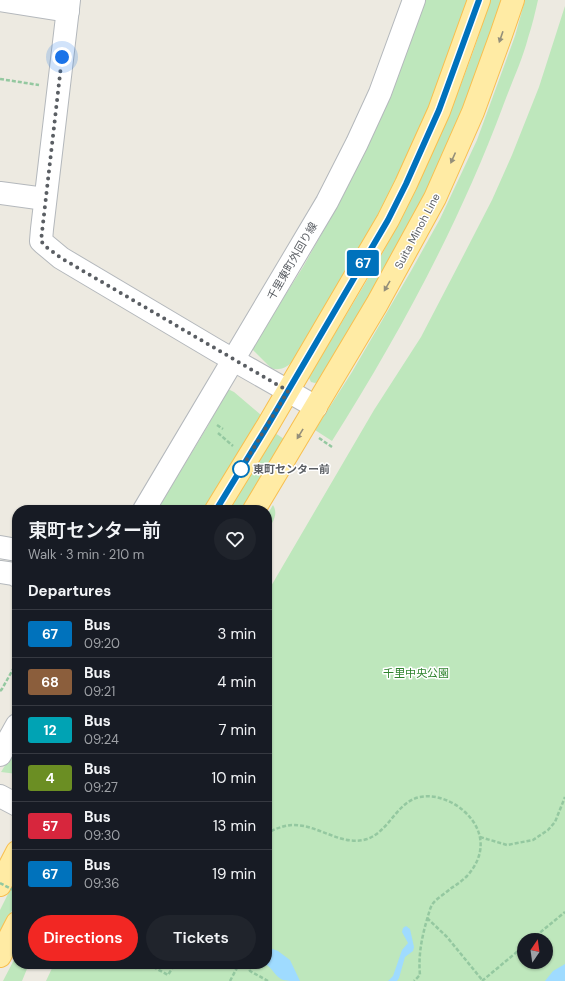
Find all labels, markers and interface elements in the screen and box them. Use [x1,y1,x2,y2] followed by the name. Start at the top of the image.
[497,32,503,44] one-way arrow
[52,47,72,67] your location
[450,153,456,164] one-way arrow
[391,191,443,271] street label: Suita Minoh Line
[264,219,320,303] street label: 千里東町外回り線
[345,250,381,276] line badge: 67
[355,254,371,272] text: 67
[384,280,391,292] one-way arrow
[296,428,303,440] one-way arrow
[232,460,250,478] marker: 東町センター前
[253,462,330,476] place label: 東町センター前
[28,518,161,543] text: 東町センター前
[214,518,256,560] button: heart
[28,546,144,563] text: Walk · 3 min · 210 m
[28,581,111,601] text: Departures
[84,615,111,635] text: Bus
[218,624,256,644] text: 3 min
[42,625,58,643] text: 67
[84,635,120,652] text: 09:20
[84,663,111,683] text: Bus
[383,666,449,680] park label: 千里中央公園
[217,672,256,692] text: 4 min
[41,673,59,691] text: 68
[84,683,115,700] text: 09:21
[84,711,111,731] text: Bus
[218,720,256,740] text: 7 min
[43,721,57,739] text: 12
[84,731,119,748] text: 09:24
[84,759,111,779] text: Bus
[211,768,256,788] text: 10 min
[45,769,55,787] text: 4
[84,779,118,796] text: 09:27
[84,807,111,827] text: Bus
[213,816,256,836] text: 13 min
[42,817,58,835] text: 57
[84,827,120,844] text: 09:30
[84,855,111,875] text: Bus
[212,864,256,884] text: 19 min
[42,865,58,883] text: 67
[84,875,120,892] text: 09:36
[28,915,138,961] button: Directions
[146,915,256,961] button: Tickets
[517,933,553,969] north arrow
[517,933,553,969] map controls

